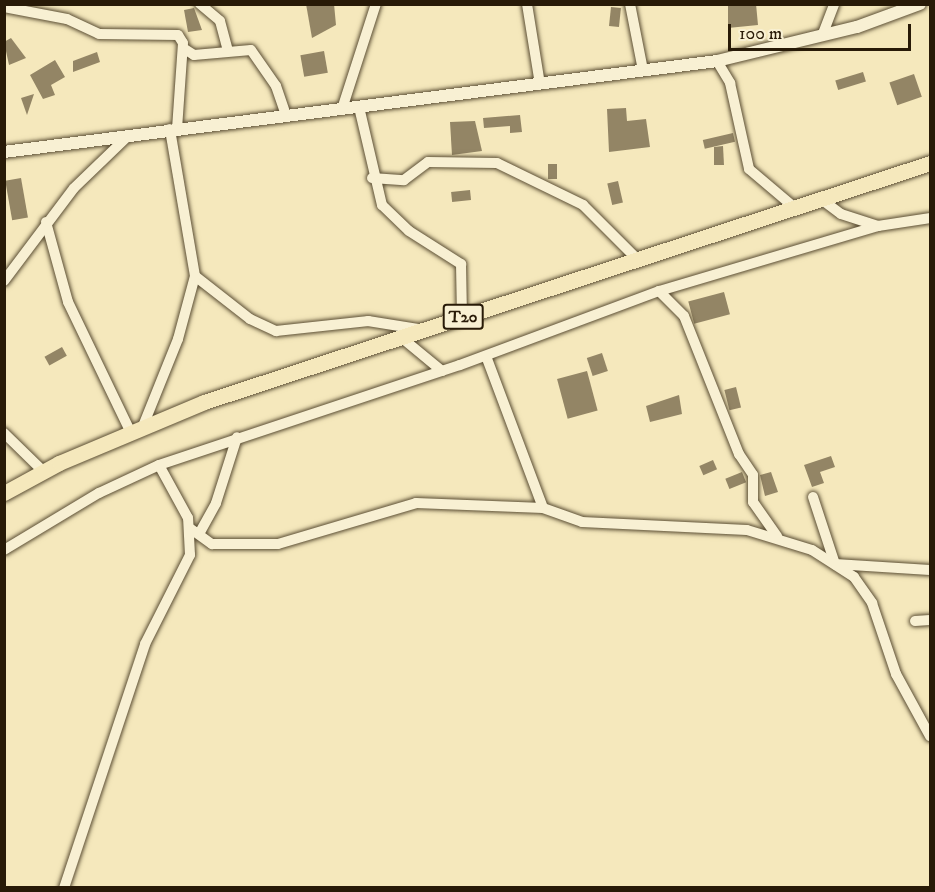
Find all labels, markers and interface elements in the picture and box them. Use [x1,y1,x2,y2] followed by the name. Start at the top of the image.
[731,12,914,50] scale bar
[739,23,782,45] text: 100 m
[442,304,484,330] road number: T20

